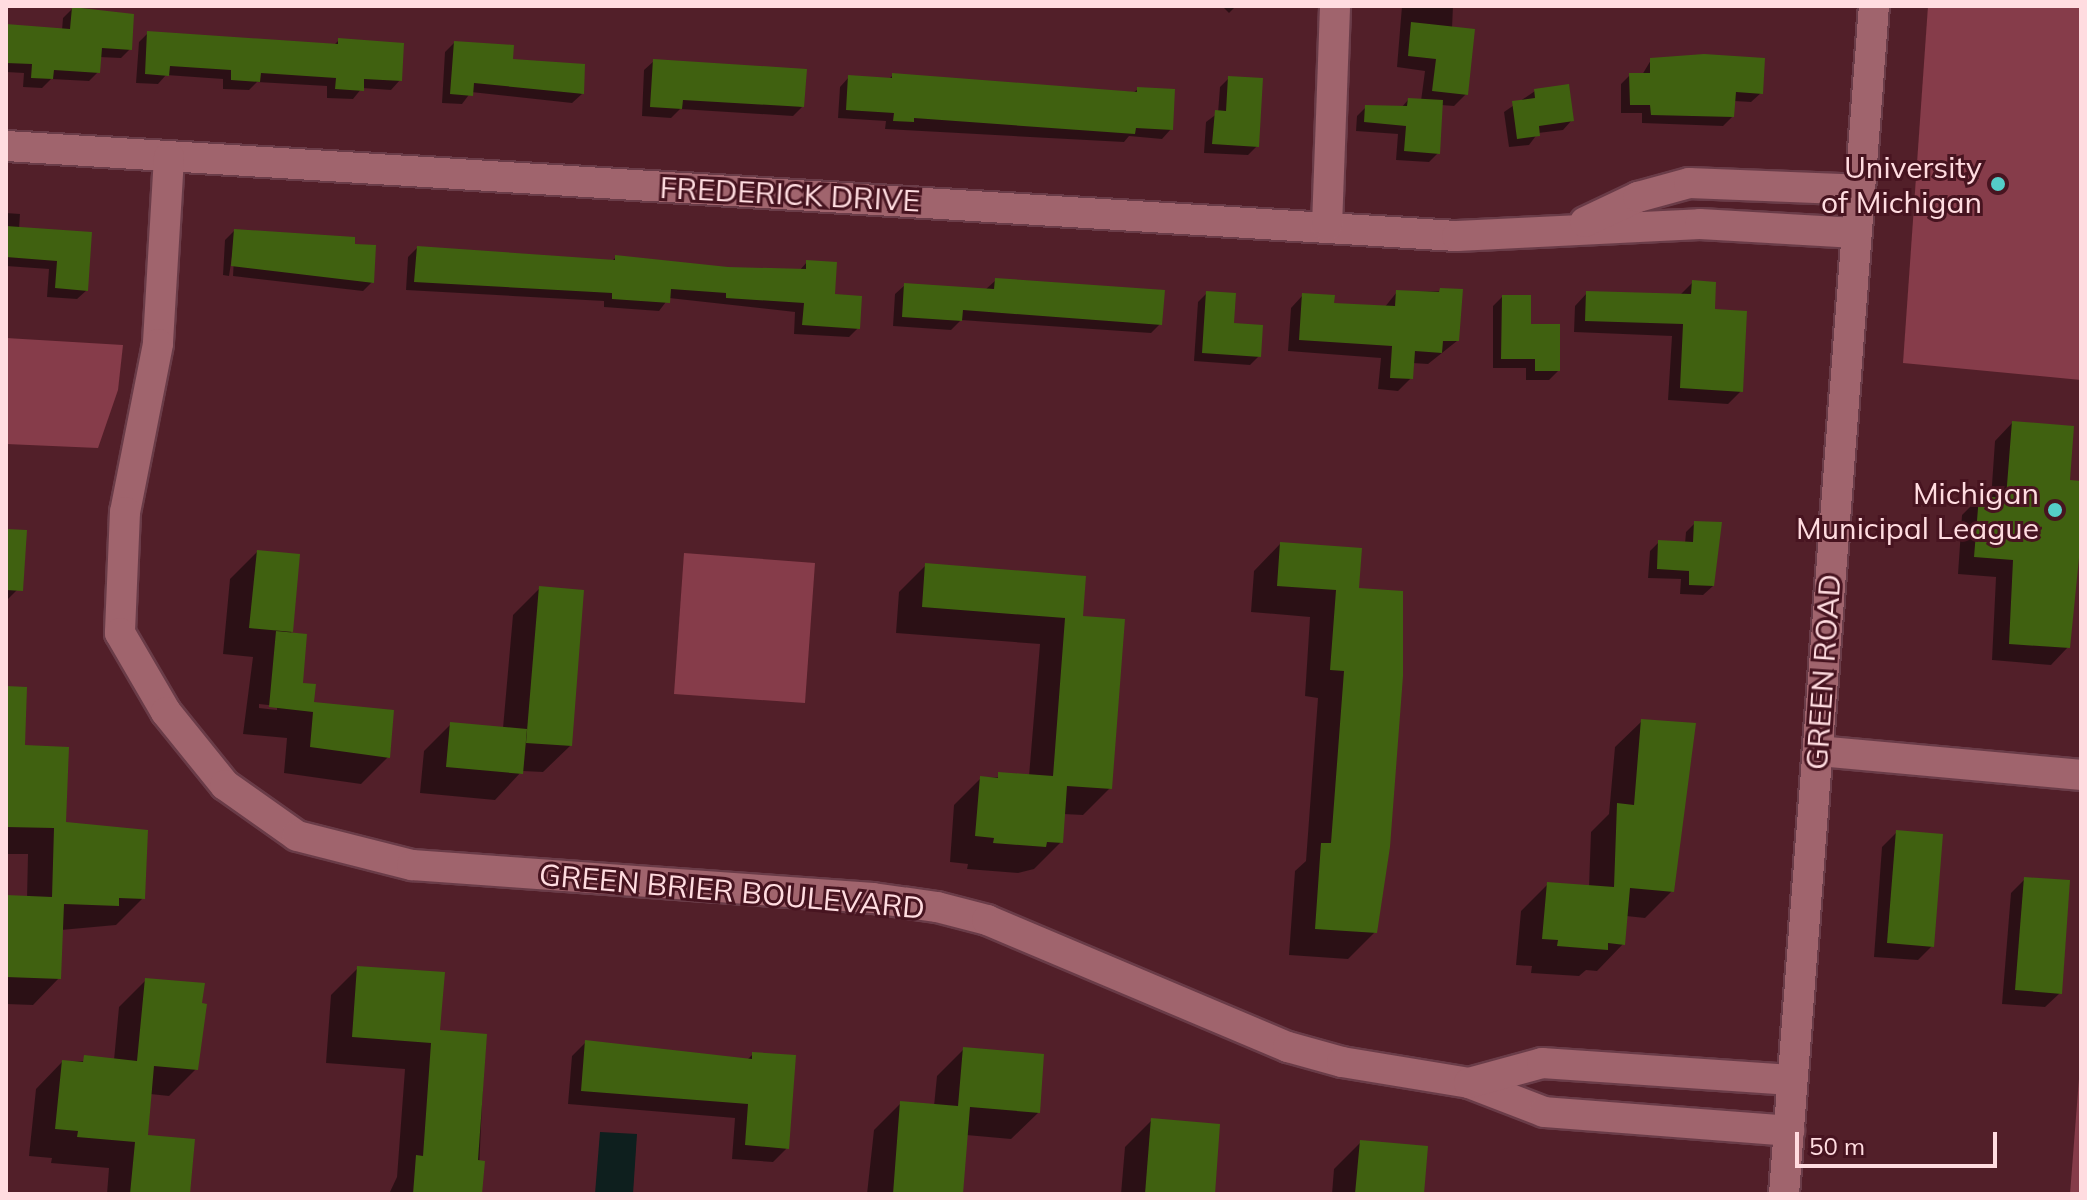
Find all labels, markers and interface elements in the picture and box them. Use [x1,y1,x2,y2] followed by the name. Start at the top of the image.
[1821,149,1982,220] place label: University of Michigan
[659,169,921,219] street label: FREDERICK DRIVE
[1989,175,2007,193] marker: University of Michigan
[1796,475,2039,546] place label: Michigan Municipal League
[2046,501,2064,519] marker: Michigan Municipal League
[1798,573,1848,771] street label: GREEN ROAD
[538,856,926,926] street label: GREEN BRIER BOULEVARD
[1799,1116,2001,1166] scale bar
[1809,1131,1865,1161] text: 50 m

